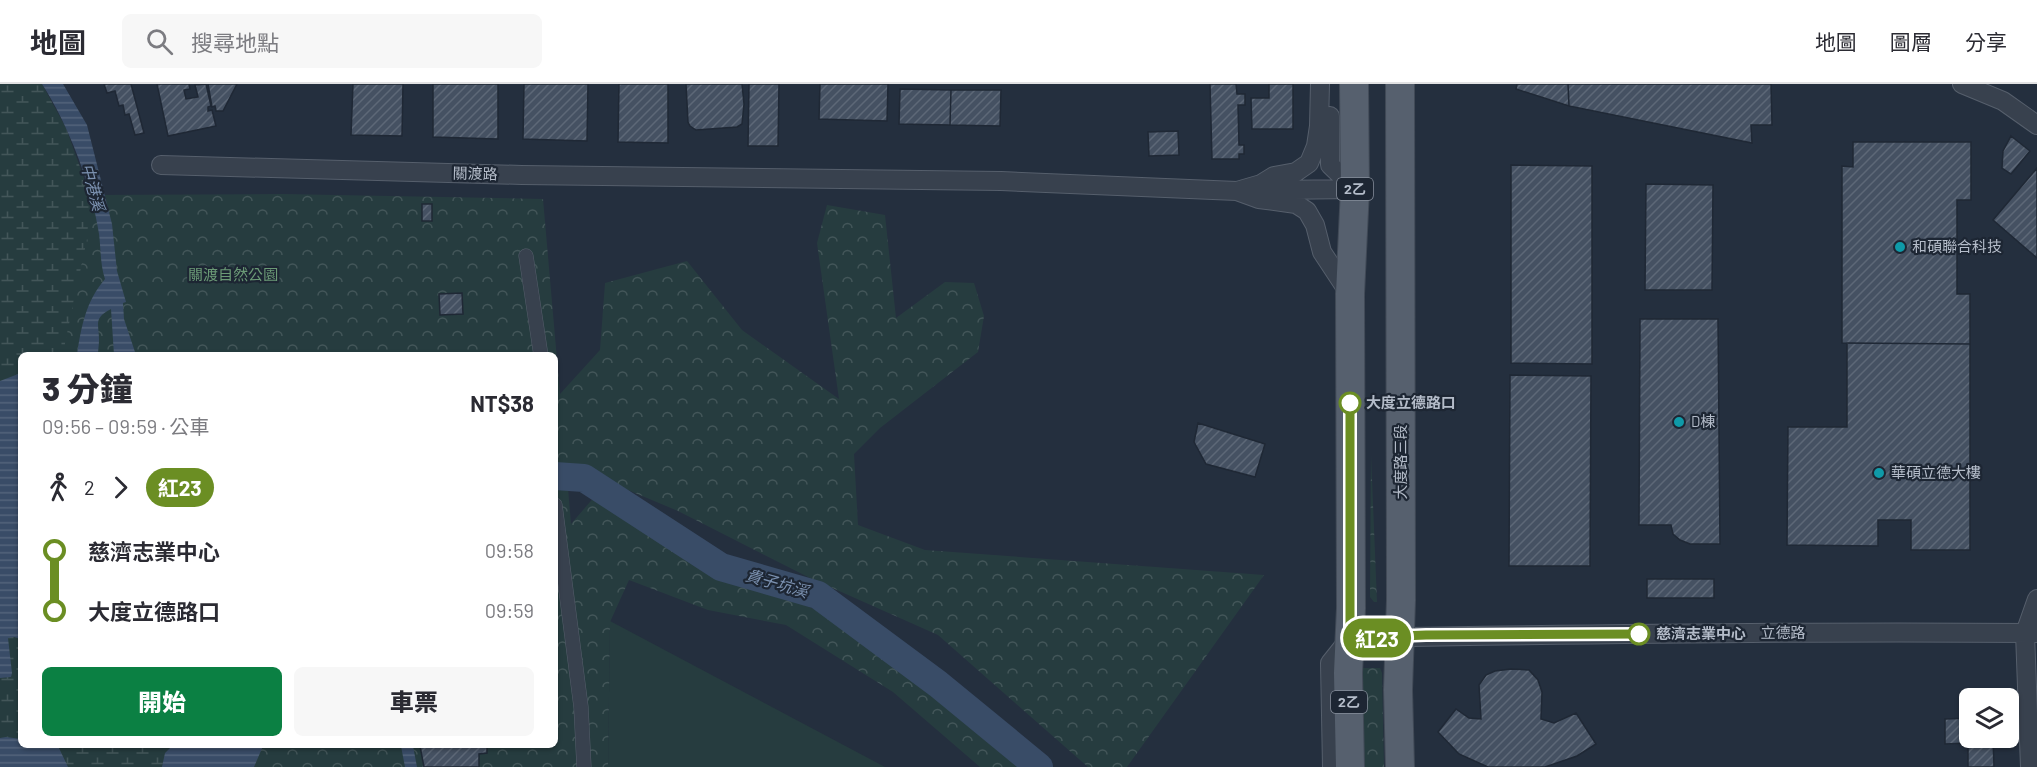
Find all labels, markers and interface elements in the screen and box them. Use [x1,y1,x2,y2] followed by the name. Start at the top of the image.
[122,14,542,68] search box
[30,25,86,59] text: 地圖
[143,25,176,58] icon: search
[191,29,279,55] text: 搜尋地點
[1815,29,1857,54] text: 地圖
[1890,29,1932,54] text: 圖層
[1965,29,2007,54] text: 分享
[78,161,109,214] water label: 中港溪
[452,164,498,182] street label: 關渡路
[1337,178,1373,200] road number: 2乙
[1912,237,2002,255] place label: 和碩聯合科技
[1893,240,1907,254] marker: 和碩聯合科技
[188,265,278,283] park label: 關渡自然公園
[42,368,133,408] text: 3 分鐘
[470,390,534,416] text: NT$38
[1339,392,1361,414] marker: 大度立德路口
[1366,393,1456,411] place label: 大度立德路口
[1691,412,1715,430] place label: D棟
[42,414,209,438] text: 09:56 – 09:59 · 公車
[1672,415,1686,429] marker: D棟
[1391,424,1409,500] street label: 大度路三段
[1891,463,1981,481] place label: 華碩立德大樓
[1872,466,1886,480] marker: 華碩立德大樓
[42,471,75,504] icon: walk
[104,471,137,504] icon: forward
[84,475,95,499] text: 2
[158,475,202,500] text: 紅23
[88,538,220,564] text: 慈濟志業中心
[485,538,534,562] text: 09:58
[744,565,812,601] water label: 貴子坑溪
[88,598,220,624] text: 大度立德路口
[485,598,534,622] text: 09:59
[1342,618,1412,658] line badge: 紅23
[1628,623,1650,645] marker: 慈濟志業中心
[1760,623,1806,641] street label: 立德路
[1656,624,1746,642] place label: 慈濟志業中心
[1355,626,1399,651] text: 紅23
[42,667,282,736] button: 開始
[294,667,534,736] button: 車票
[1959,688,2019,748] map controls
[1959,688,2019,748] button: layers
[1331,691,1367,713] road number: 2乙

